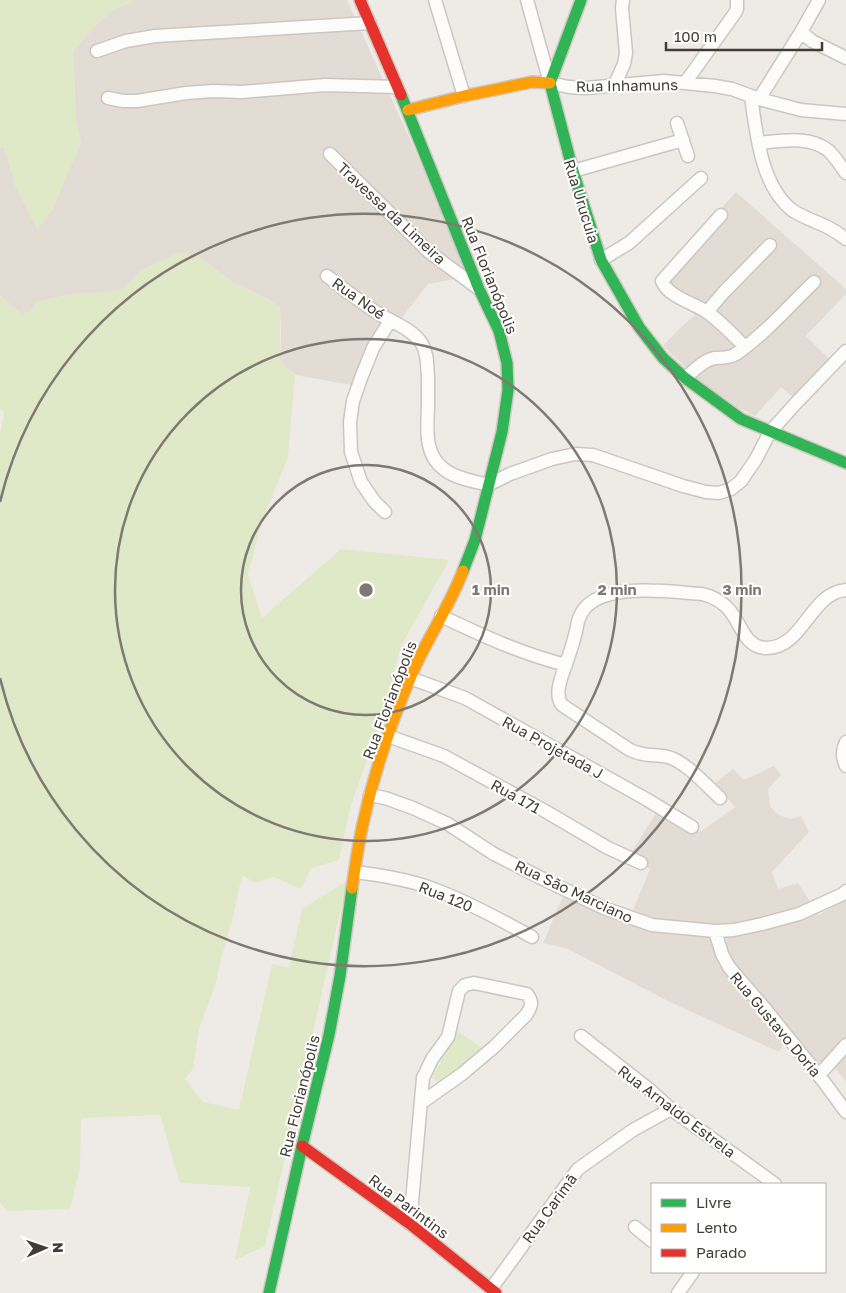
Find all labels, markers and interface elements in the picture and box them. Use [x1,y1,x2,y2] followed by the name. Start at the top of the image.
[666,20,822,52] scale bar
[674,27,717,45] text: 100 m
[576,75,678,95] street label: Rua Inhamuns
[561,157,603,245] street label: Rua Urucuia
[334,158,450,268] street label: Travessa da Limeira
[458,214,522,337] street label: Rua Florianópolis
[329,273,389,323] street label: Rua Noé
[472,580,510,598] text: 1 min
[597,580,637,598] text: 2 min
[722,580,762,598] text: 3 min
[357,581,375,599] centre of rings
[358,638,420,762] street label: Rua Florianópolis
[499,712,607,782] street label: Rua Projetada J
[488,775,544,817] street label: Rua 171
[512,856,636,926] street label: Rua São Marciano
[416,877,476,915] street label: Rua 120
[727,968,825,1080] street label: Rua Gustavo Doria
[275,1033,323,1159] street label: Rua Florianópolis
[615,1061,739,1161] street label: Rua Arnaldo Estrela
[365,1170,453,1242] street label: Rua Parintins
[518,1170,580,1246] street label: Rua Carimã
[651,1183,826,1273] legend
[696,1193,732,1211] text: Livre
[696,1218,737,1236] text: Lento
[20,1223,70,1273] north arrow
[50,1242,67,1253] text: N
[696,1243,747,1261] text: Parado

